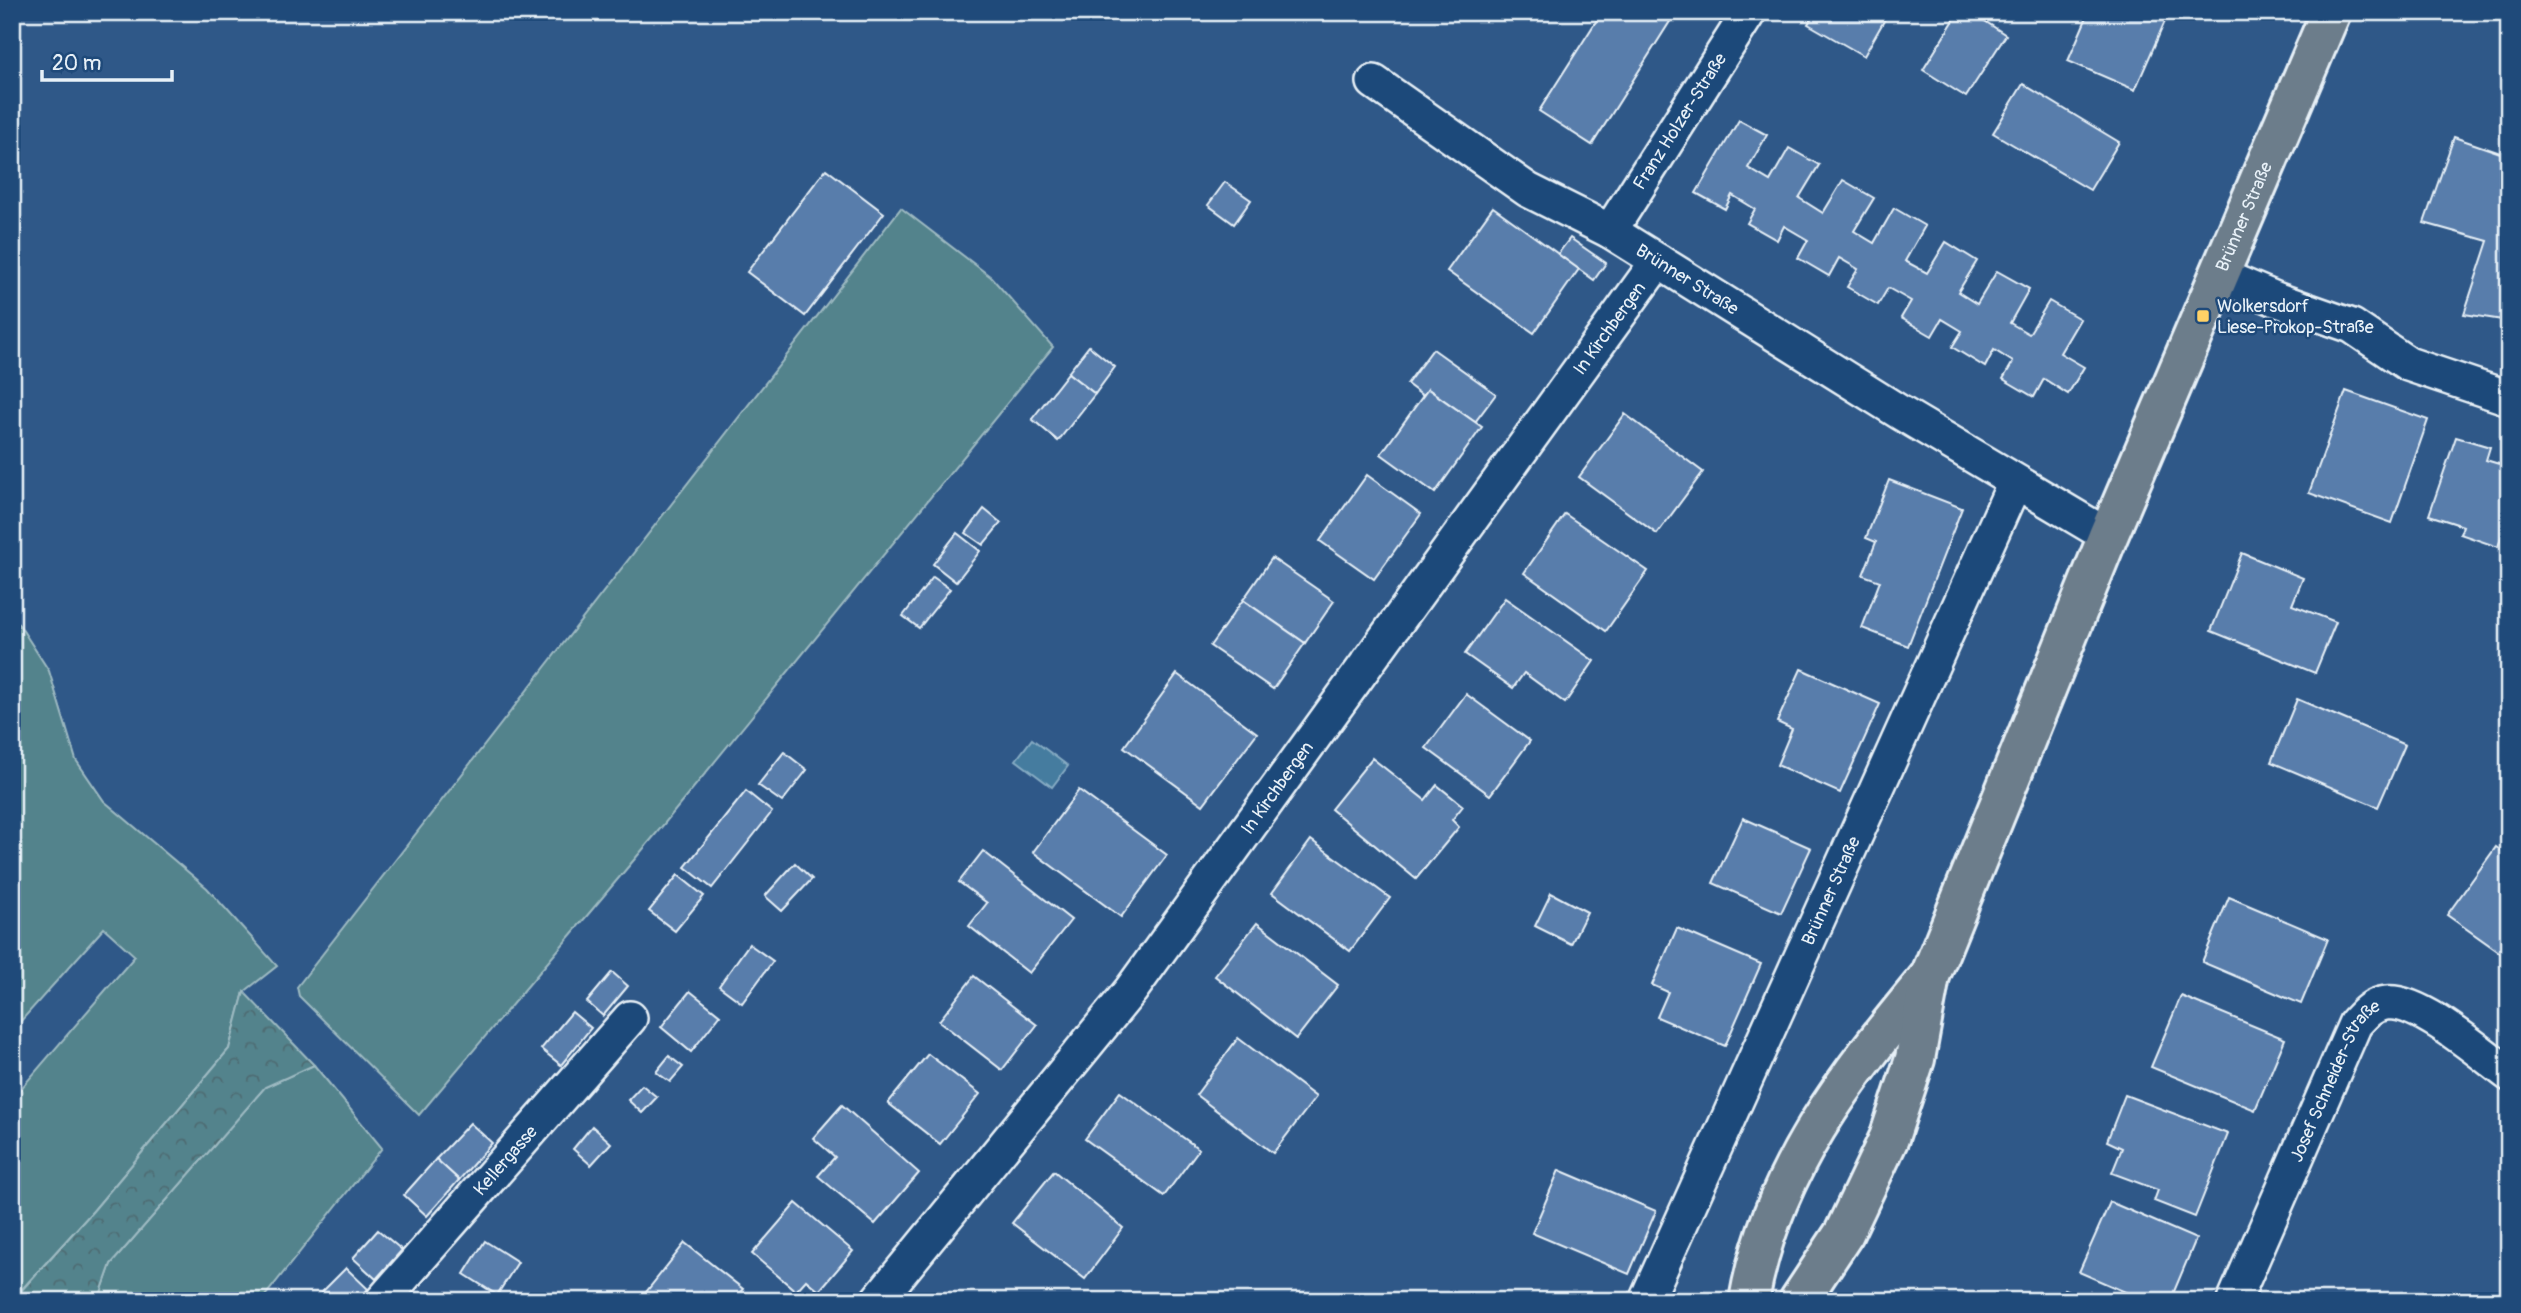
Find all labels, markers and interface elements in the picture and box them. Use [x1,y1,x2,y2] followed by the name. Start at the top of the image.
[42,38,172,82] scale bar
[1628,48,1732,194] street label: Franz Holzer-Straße
[52,50,101,77] text: 20 m
[2210,158,2277,275] street label: Brünner Straße
[1632,239,1743,320] street label: Brünner Straße
[1568,277,1651,379] street label: In Kirchbergen
[2217,295,2374,339] place label: Wolkersdorf Liese-Prokop-Straße
[2195,308,2211,324] marker: Wolkersdorf Liese-Prokop-Straße
[1236,737,1318,839] street label: In Kirchbergen
[1796,833,1865,949] street label: Brünner Straße
[2285,994,2384,1165] street label: Josef Schneider-Straße
[468,1120,542,1200] street label: Kellergasse

